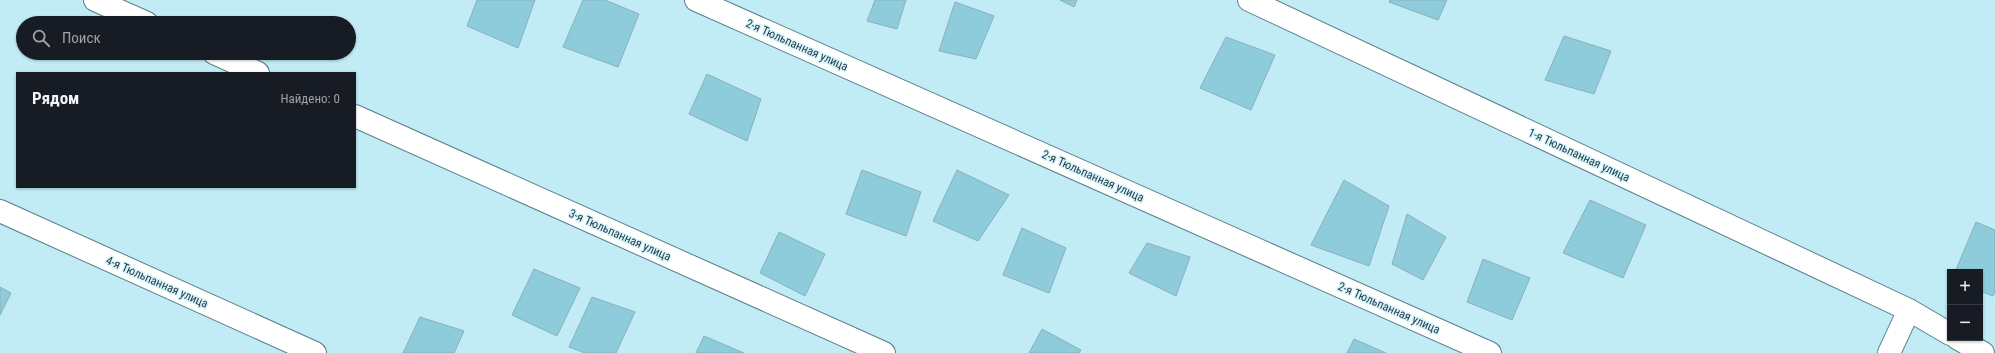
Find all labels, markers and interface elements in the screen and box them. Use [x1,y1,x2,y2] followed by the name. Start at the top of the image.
[16,16,356,60] search box
[744,16,851,74] street label: 2-я Тюльпанная улица
[30,27,52,49] icon: search
[62,29,101,47] text: Поиск
[32,88,79,108] text: Рядом
[280,91,340,106] text: Найдено: 0
[1526,125,1632,185] street label: 1-я Тюльпанная улица
[1040,147,1147,205] street label: 2-я Тюльпанная улица
[567,206,674,264] street label: 3-я Тюльпанная улица
[104,253,211,311] street label: 4-я Тюльпанная улица
[1947,269,1983,341] map controls
[1947,269,1983,305] button: +
[1336,279,1443,337] street label: 2-я Тюльпанная улица
[1947,305,1983,341] button: −

